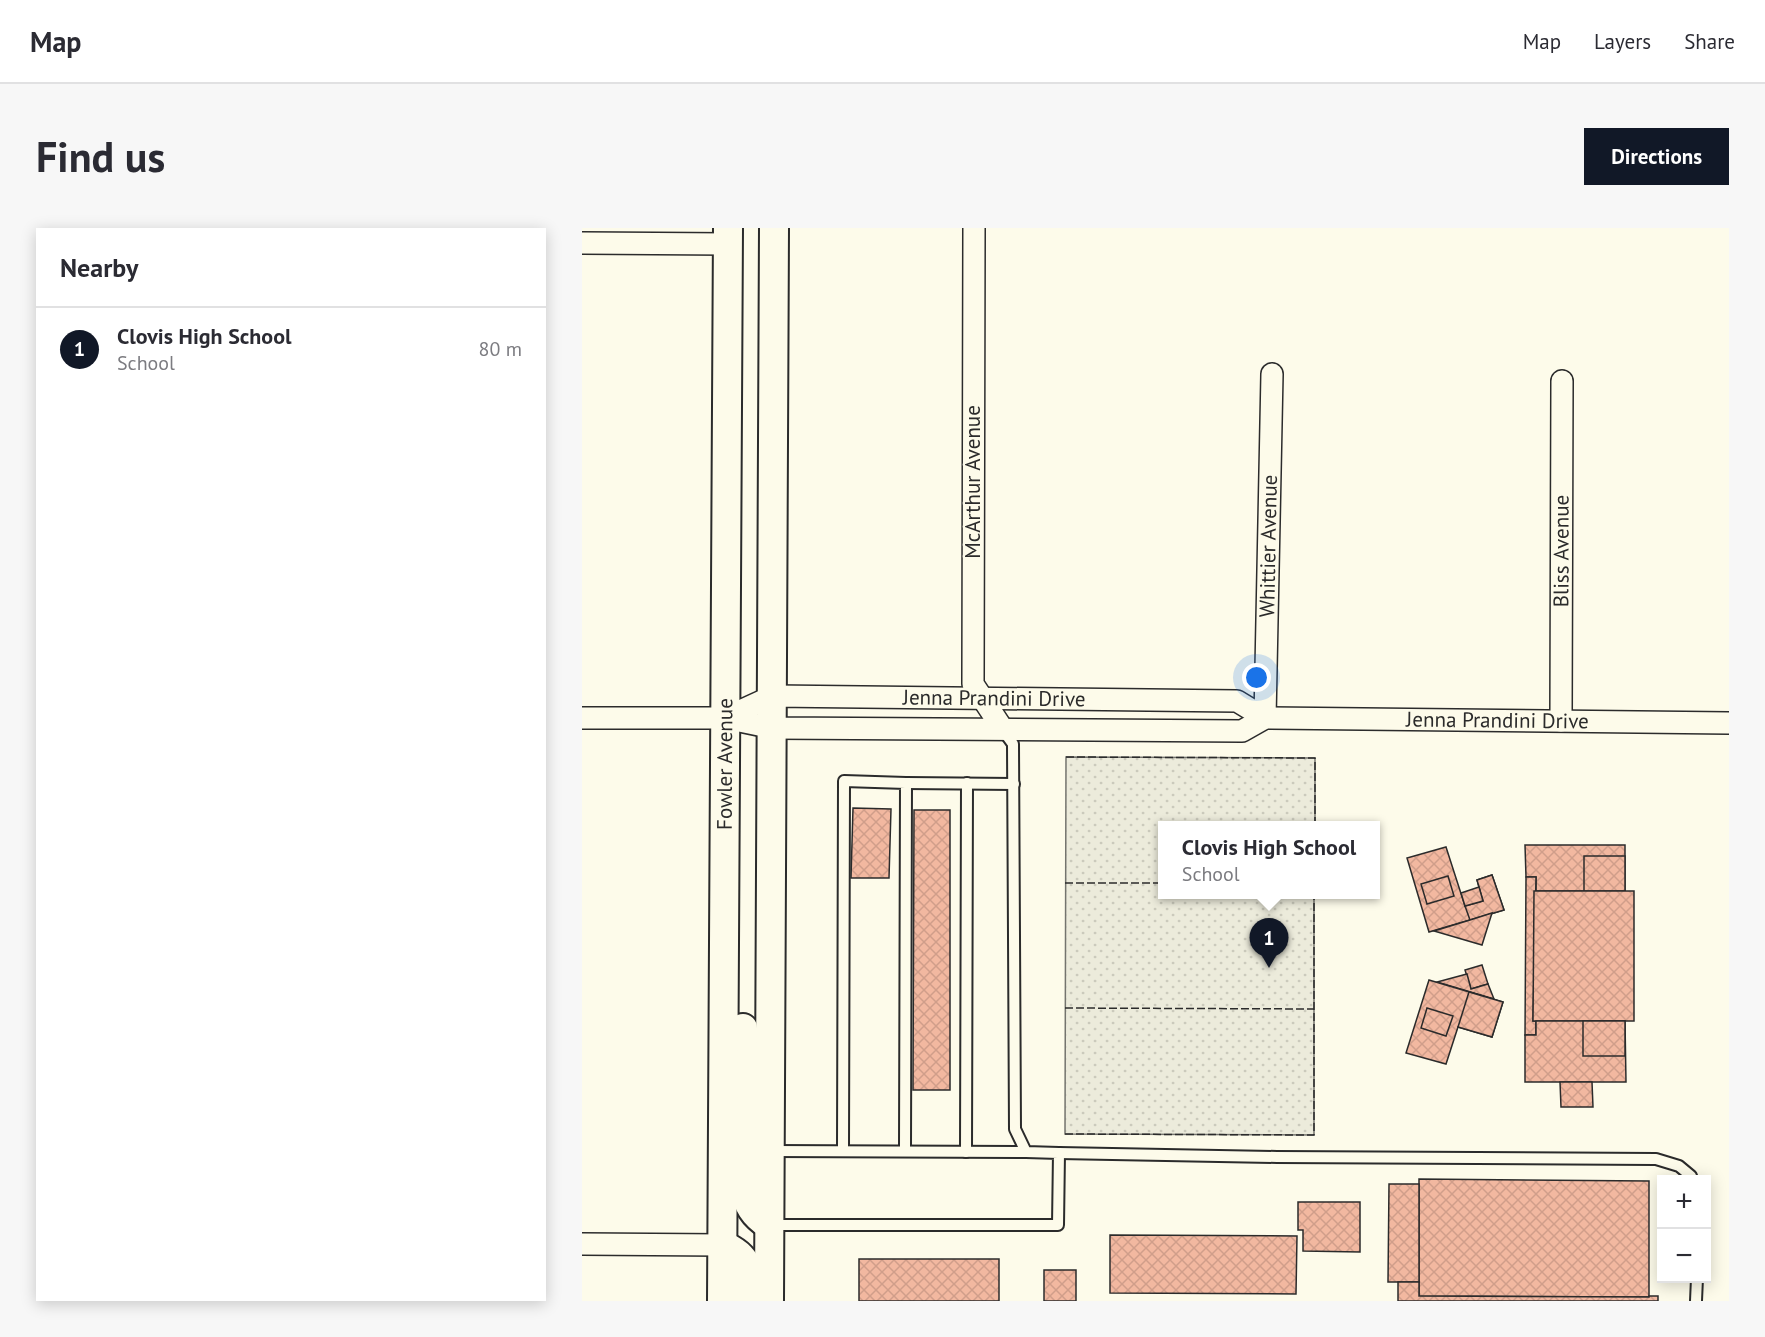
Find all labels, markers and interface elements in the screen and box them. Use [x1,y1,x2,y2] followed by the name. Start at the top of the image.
[30,23,81,60] text: Map
[1523,28,1561,55] text: Map
[1594,28,1651,55] text: Layers
[1684,28,1735,55] text: Share
[1584,128,1729,185] button: Directions
[36,129,165,184] text: Find us
[60,251,138,284] text: Nearby
[117,322,291,350] text: Clovis High School
[74,336,85,362] text: 1
[479,336,522,362] text: 80 m
[117,350,175,376] text: School
[959,405,986,559] street label: McArthur Avenue
[1253,474,1283,618] street label: Whittier Avenue
[1547,495,1575,607] street label: Bliss Avenue
[1242,663,1271,692] your location
[902,683,1086,712] street label: Jenna Prandini Drive
[711,698,738,830] street label: Fowler Avenue
[1405,706,1589,734] street label: Jenna Prandini Drive
[1158,821,1380,899] popup
[1182,833,1356,861] text: Clovis High School
[1182,861,1240,887] text: School
[1250,918,1288,968] pin: 1
[1657,1175,1711,1283] map controls
[1657,1175,1711,1229] button: +
[1657,1229,1711,1283] button: −

